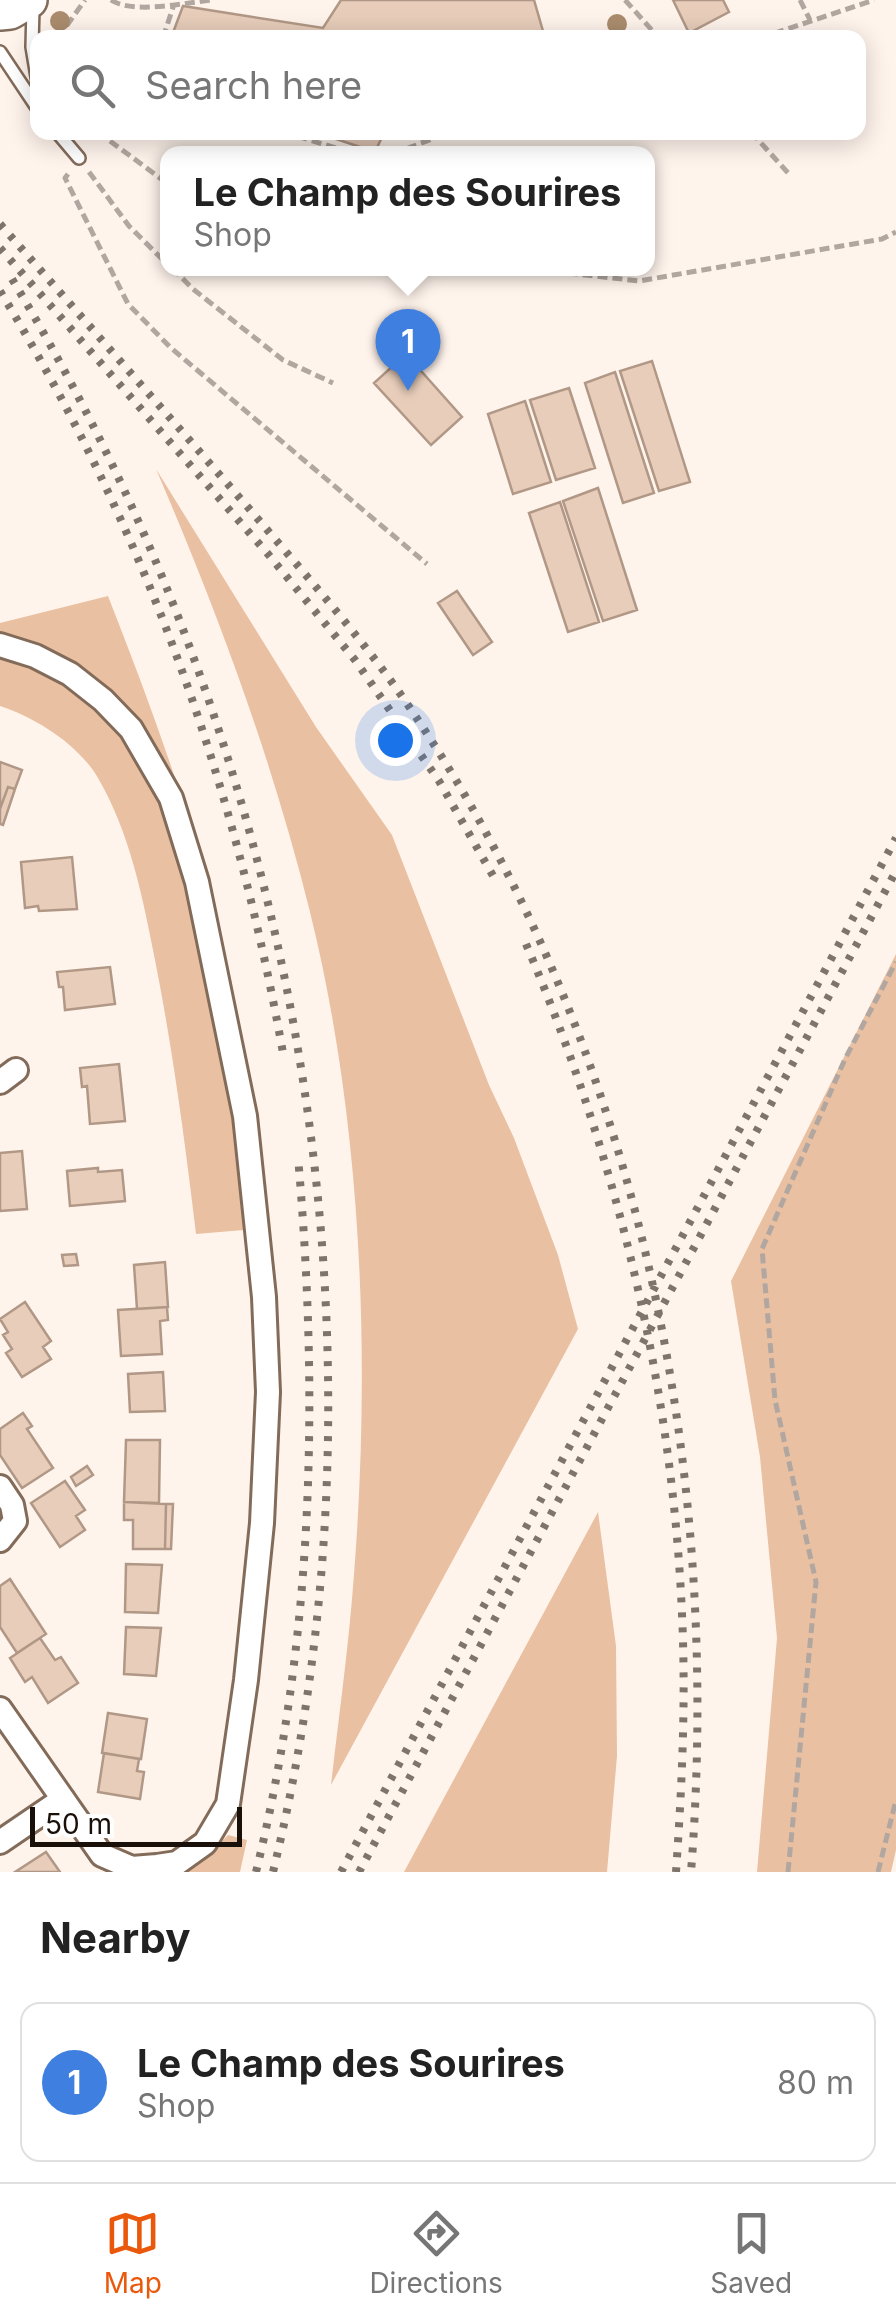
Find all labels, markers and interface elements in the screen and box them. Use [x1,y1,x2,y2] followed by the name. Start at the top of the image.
[30,30,866,140] search box
[65,58,120,113] icon: search
[145,62,362,108] text: Search here
[160,146,655,276] popup
[194,169,621,215] text: Le Champ des Sourires
[194,215,272,254] text: Shop
[376,308,440,391] pin: 1
[370,715,421,766] your location
[30,1802,242,1846] scale bar
[45,1807,112,1841] text: 50 m
[40,1912,191,1963] text: Nearby
[137,2040,565,2086] text: Le Champ des Sourires
[68,2063,81,2102] text: 1
[777,2063,854,2102] text: 80 m
[137,2086,215,2125] text: Shop
[104,2206,162,2300] tab: Map
[369,2206,503,2300] tab: Directions
[710,2206,792,2300] tab: Saved

